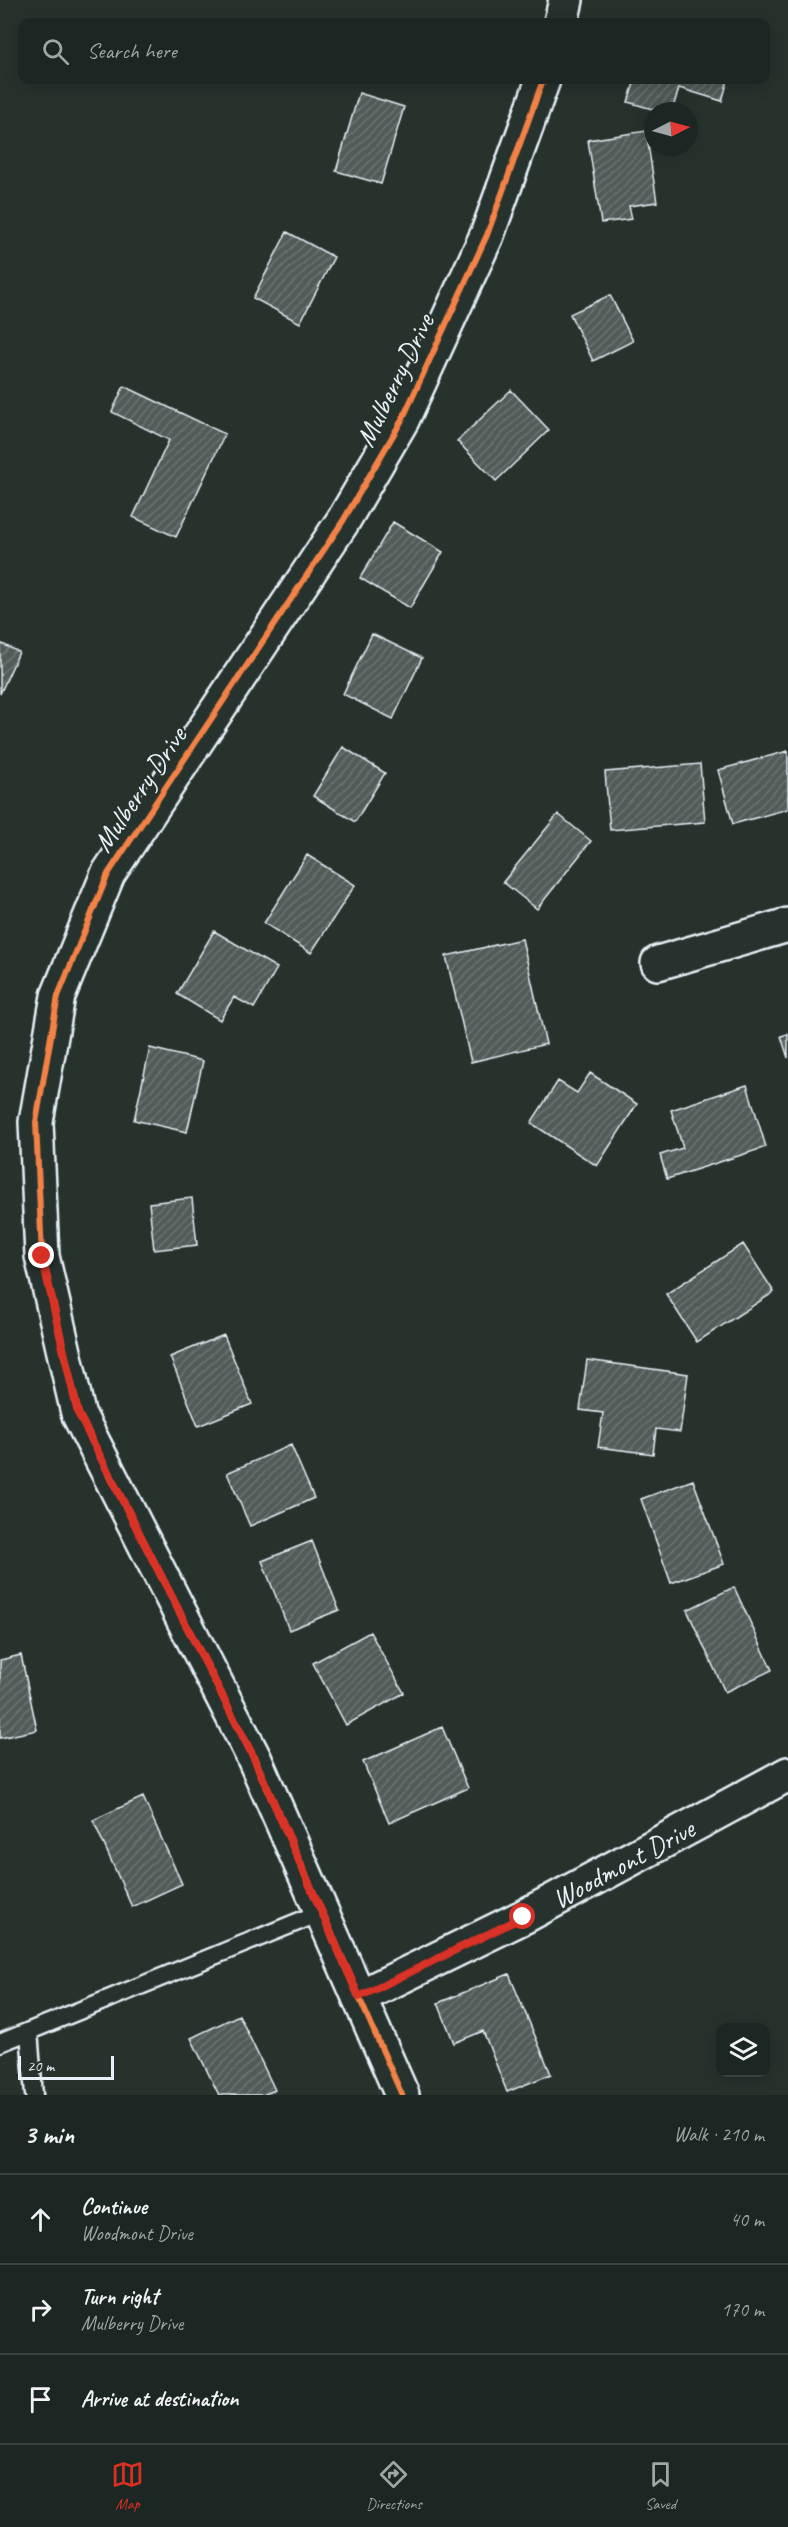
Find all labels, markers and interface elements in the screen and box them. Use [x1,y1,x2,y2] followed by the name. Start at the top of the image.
[18,18,770,84] search box
[39,35,72,68] icon: search
[87,37,177,65] text: Search here
[644,102,698,156] north arrow
[347,307,442,452] street label: Mulberry Drive
[85,719,195,858] street label: Mulberry Drive
[28,1242,54,1268] route end
[546,1810,702,1916] street label: Woodmont Drive
[509,1903,535,1929] route start
[716,2023,770,2077] map controls
[716,2023,770,2077] button: layers
[18,2053,114,2080] scale bar
[27,2056,54,2076] text: 20 m
[24,2118,74,2151] text: 3 min
[674,2122,764,2147] text: Walk · 210 m
[81,2193,147,2221] text: Continue
[24,2203,57,2236] icon: ahead
[730,2207,764,2232] text: 40 m
[81,2221,193,2246] text: Woodmont Drive
[81,2283,158,2311] text: Turn right
[24,2293,57,2326] icon: right
[721,2297,764,2322] text: 170 m
[81,2311,183,2336] text: Mulberry Drive
[24,2383,57,2416] icon: arrive
[81,2385,238,2413] text: Arrive at destination
[111,2458,144,2514] tab: Map
[366,2458,422,2514] tab: Directions
[644,2458,677,2514] tab: Saved

